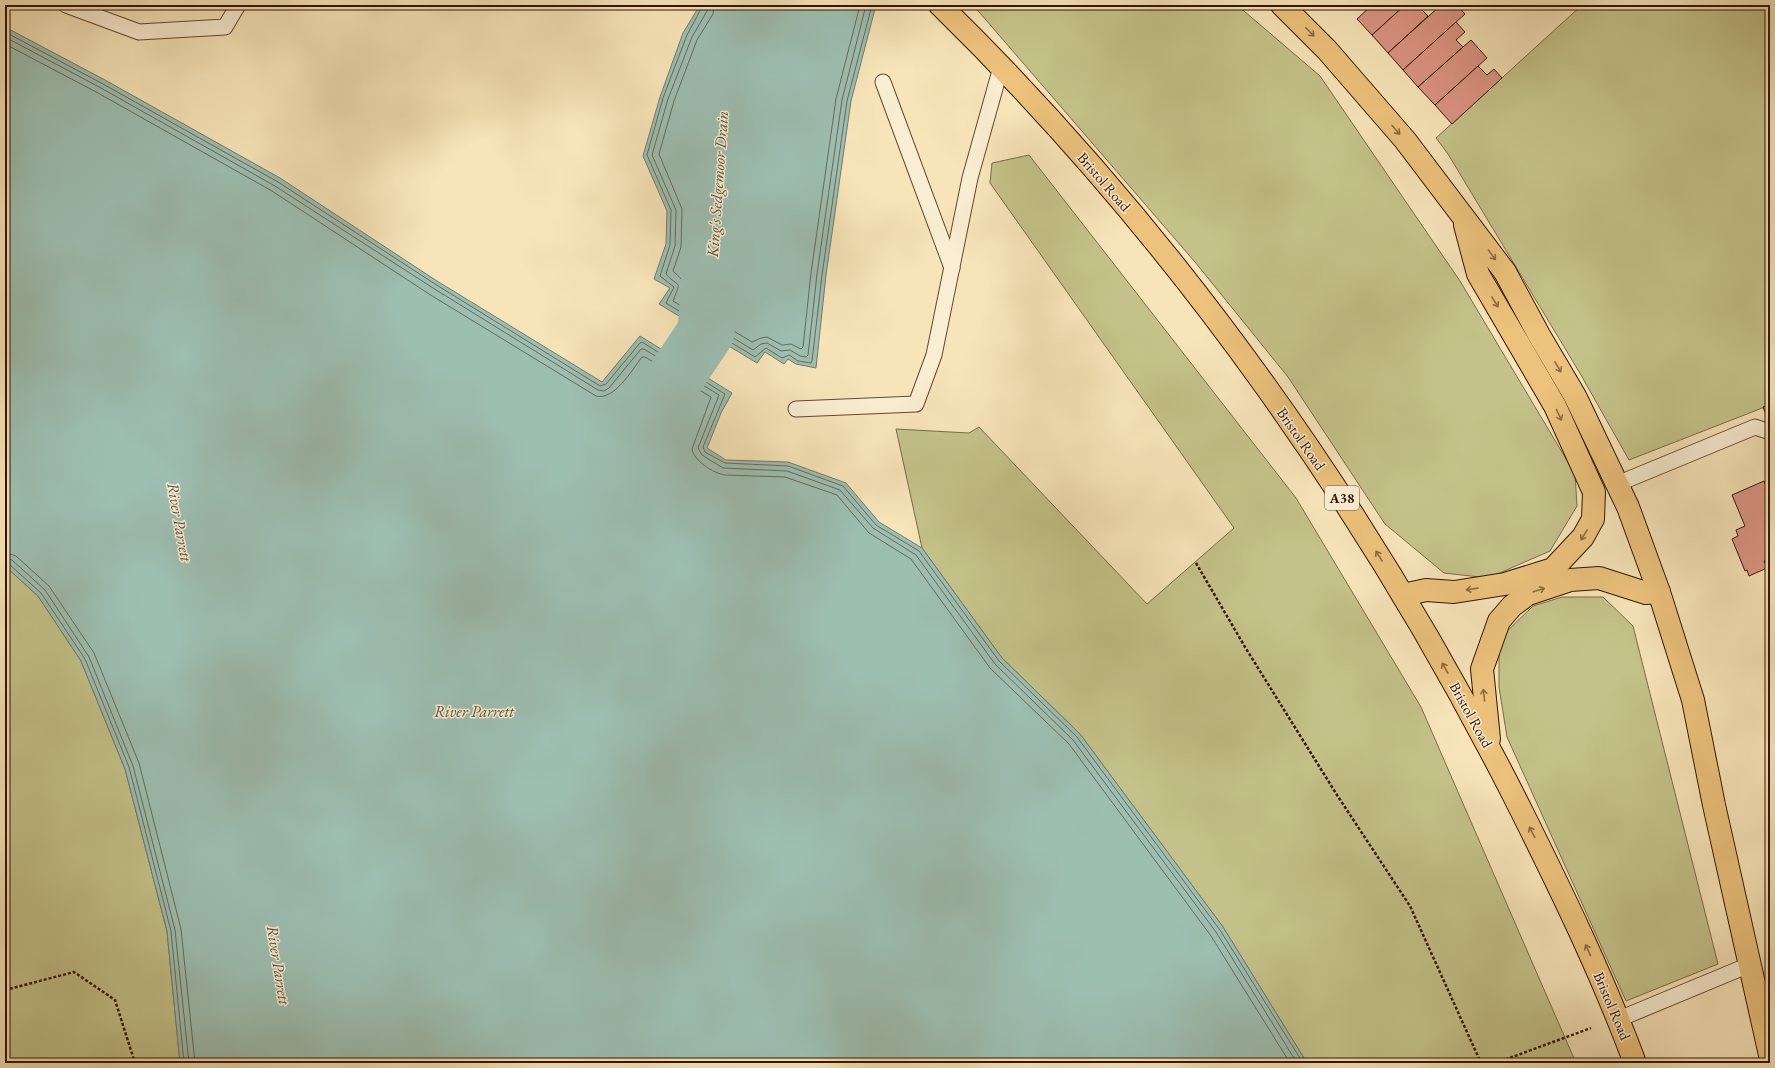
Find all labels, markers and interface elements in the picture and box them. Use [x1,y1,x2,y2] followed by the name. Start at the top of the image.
[1305,27,1315,37] one-way arrow
[702,110,733,259] water label: King's Sedgemoor Drain
[1391,124,1400,135] one-way arrow
[1074,148,1136,215] street label: Bristol Road
[1488,249,1496,260] one-way arrow
[1491,296,1499,307] one-way arrow
[1554,361,1562,373] one-way arrow
[1273,404,1330,474] street label: Bristol Road
[1556,409,1563,421] one-way arrow
[162,481,197,564] water label: River Parrett
[1325,486,1359,510] road number: A38
[1580,529,1588,540] one-way arrow
[1375,551,1383,562] one-way arrow
[1466,585,1479,593] one-way arrow
[1533,586,1546,593] one-way arrow
[1440,662,1448,674] one-way arrow
[1446,679,1497,751] street label: Bristol Road
[1481,689,1488,702] one-way arrow
[434,701,515,722] water label: River Parrett
[1528,826,1535,838] one-way arrow
[262,924,295,1007] water label: River Parrett
[1583,944,1591,956] one-way arrow
[1590,969,1635,1043] street label: Bristol Road

